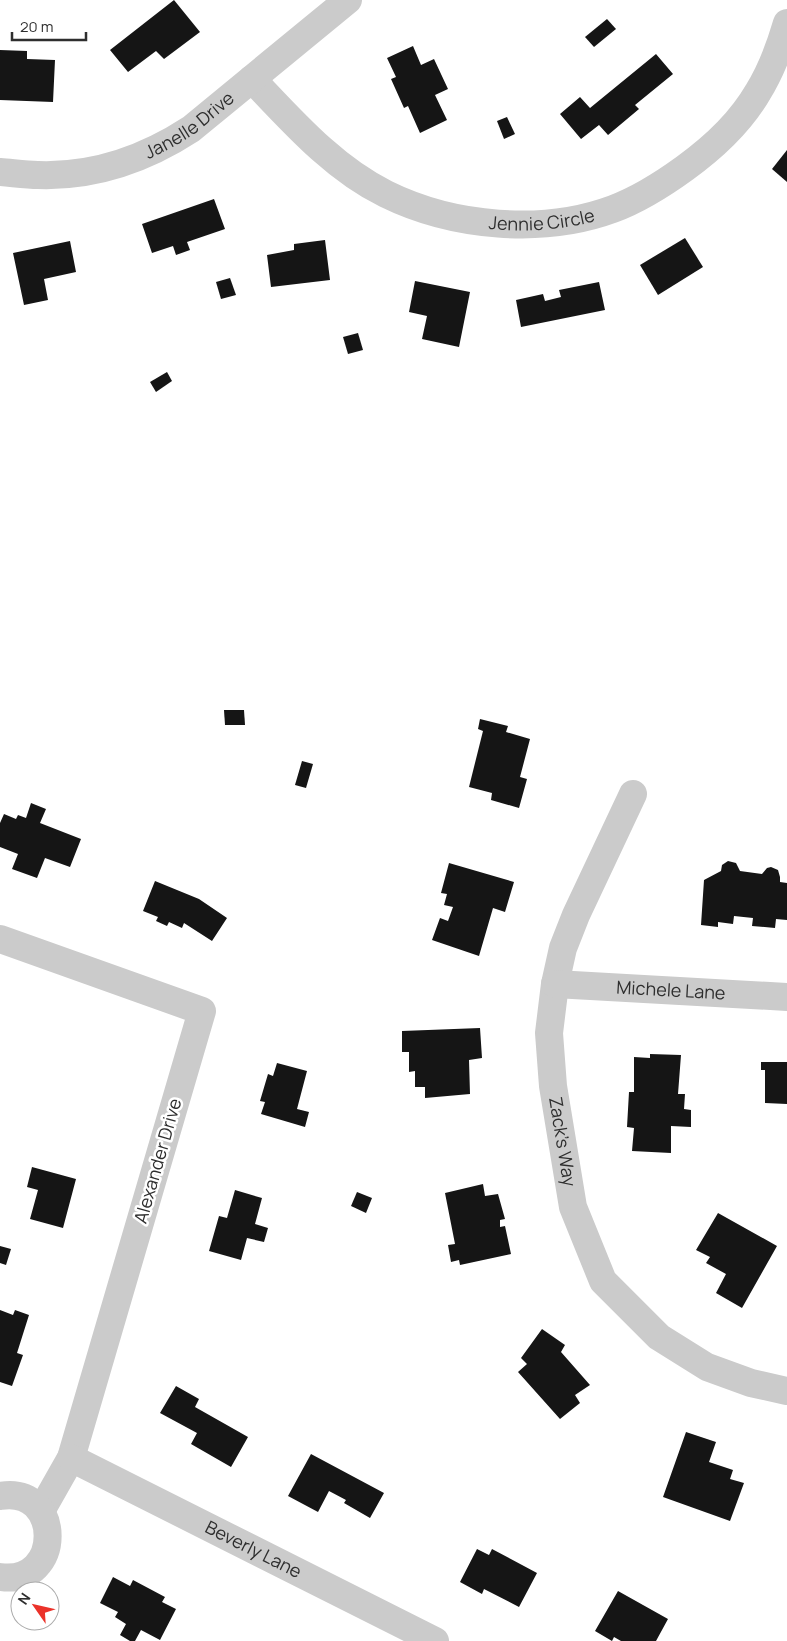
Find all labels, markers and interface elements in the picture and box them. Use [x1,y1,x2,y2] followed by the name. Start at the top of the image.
[12,10,86,42] scale bar
[20,16,53,37] text: 20 m
[140,86,239,164] street label: Janelle Drive
[488,202,597,235] street label: Jennie Circle
[616,974,726,1005] street label: Michele Lane
[128,1095,186,1226] street label: Alexander Drive
[544,1095,582,1189] street label: Zack's Way
[202,1514,306,1583] street label: Beverly Lane
[10,1581,60,1631] north arrow
[13,1589,34,1608] text: N

